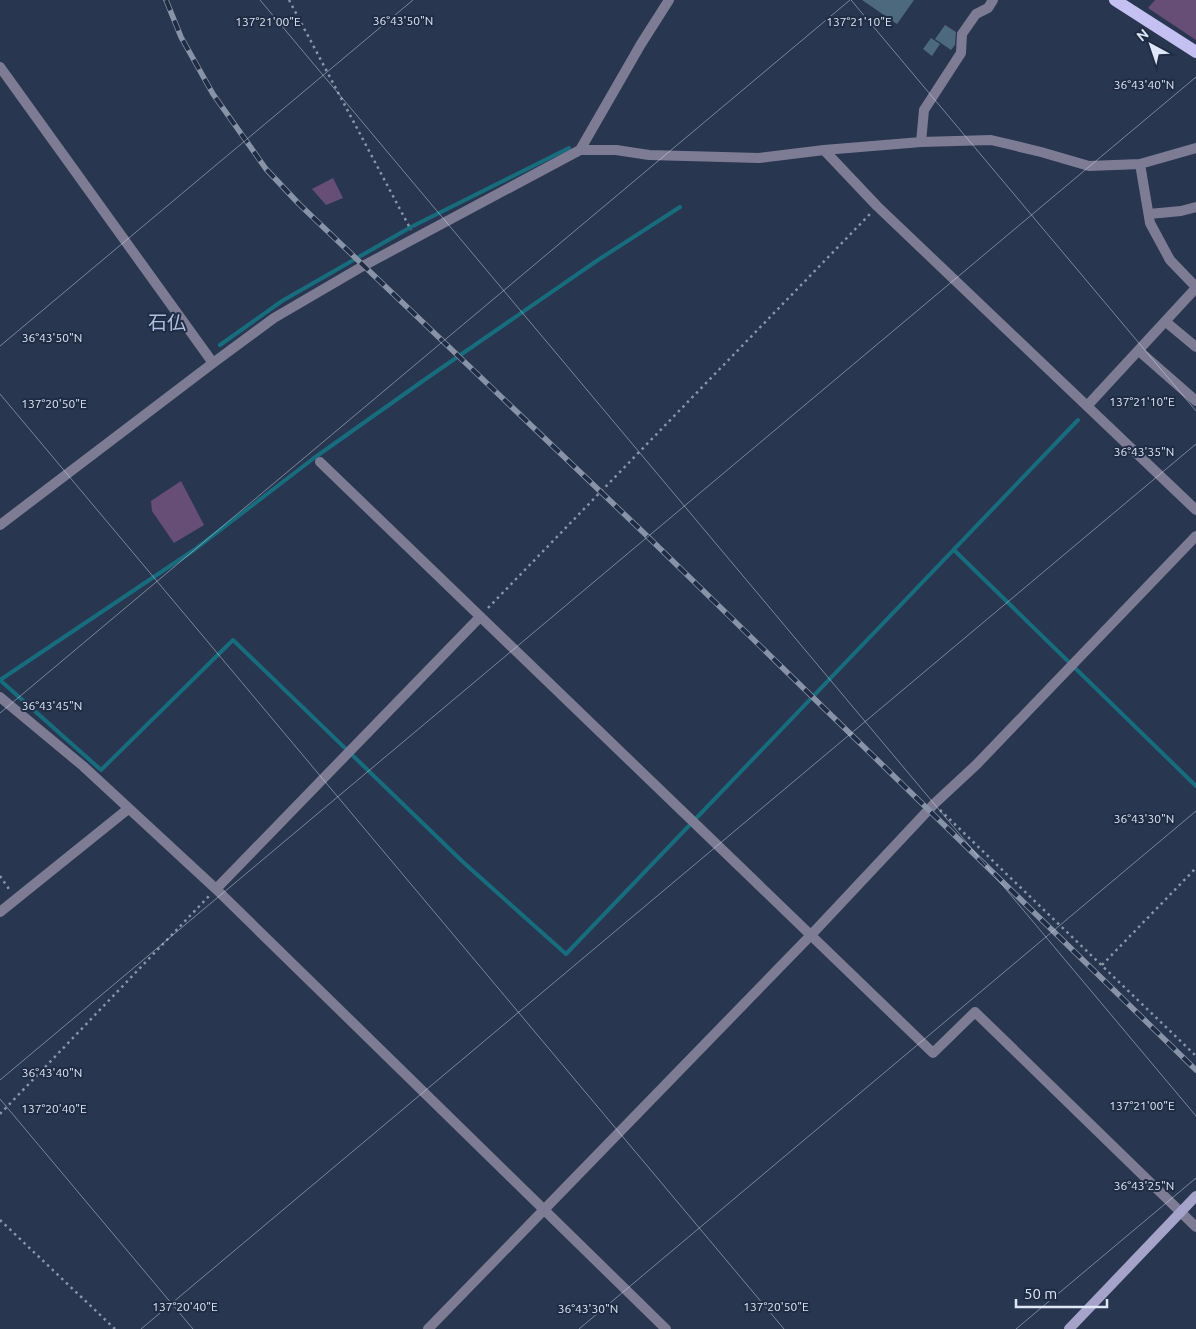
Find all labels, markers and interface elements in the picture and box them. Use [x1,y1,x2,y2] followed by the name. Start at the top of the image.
[373,14,433,27] text: 36°43'50"N
[235,15,301,28] text: 137°21'00"E
[826,15,892,28] text: 137°21'10"E
[1126,20,1176,70] north arrow
[1133,26,1152,45] text: N
[1114,78,1174,91] text: 36°43'40"N
[148,311,186,333] district label: 石仏
[22,331,82,344] text: 36°43'50"N
[1109,395,1175,408] text: 137°21'10"E
[21,397,87,410] text: 137°20'50"E
[1114,445,1174,458] text: 36°43'35"N
[22,699,82,712] text: 36°43'45"N
[1114,812,1174,825] text: 36°43'30"N
[22,1066,82,1079] text: 36°43'40"N
[1109,1099,1175,1112] text: 137°21'00"E
[21,1102,87,1115] text: 137°20'40"E
[1114,1179,1174,1192] text: 36°43'25"N
[1016,1276,1107,1308] scale bar
[1024,1285,1057,1302] text: 50 m
[152,1300,218,1313] text: 137°20'40"E
[743,1300,809,1313] text: 137°20'50"E
[558,1302,618,1315] text: 36°43'30"N

